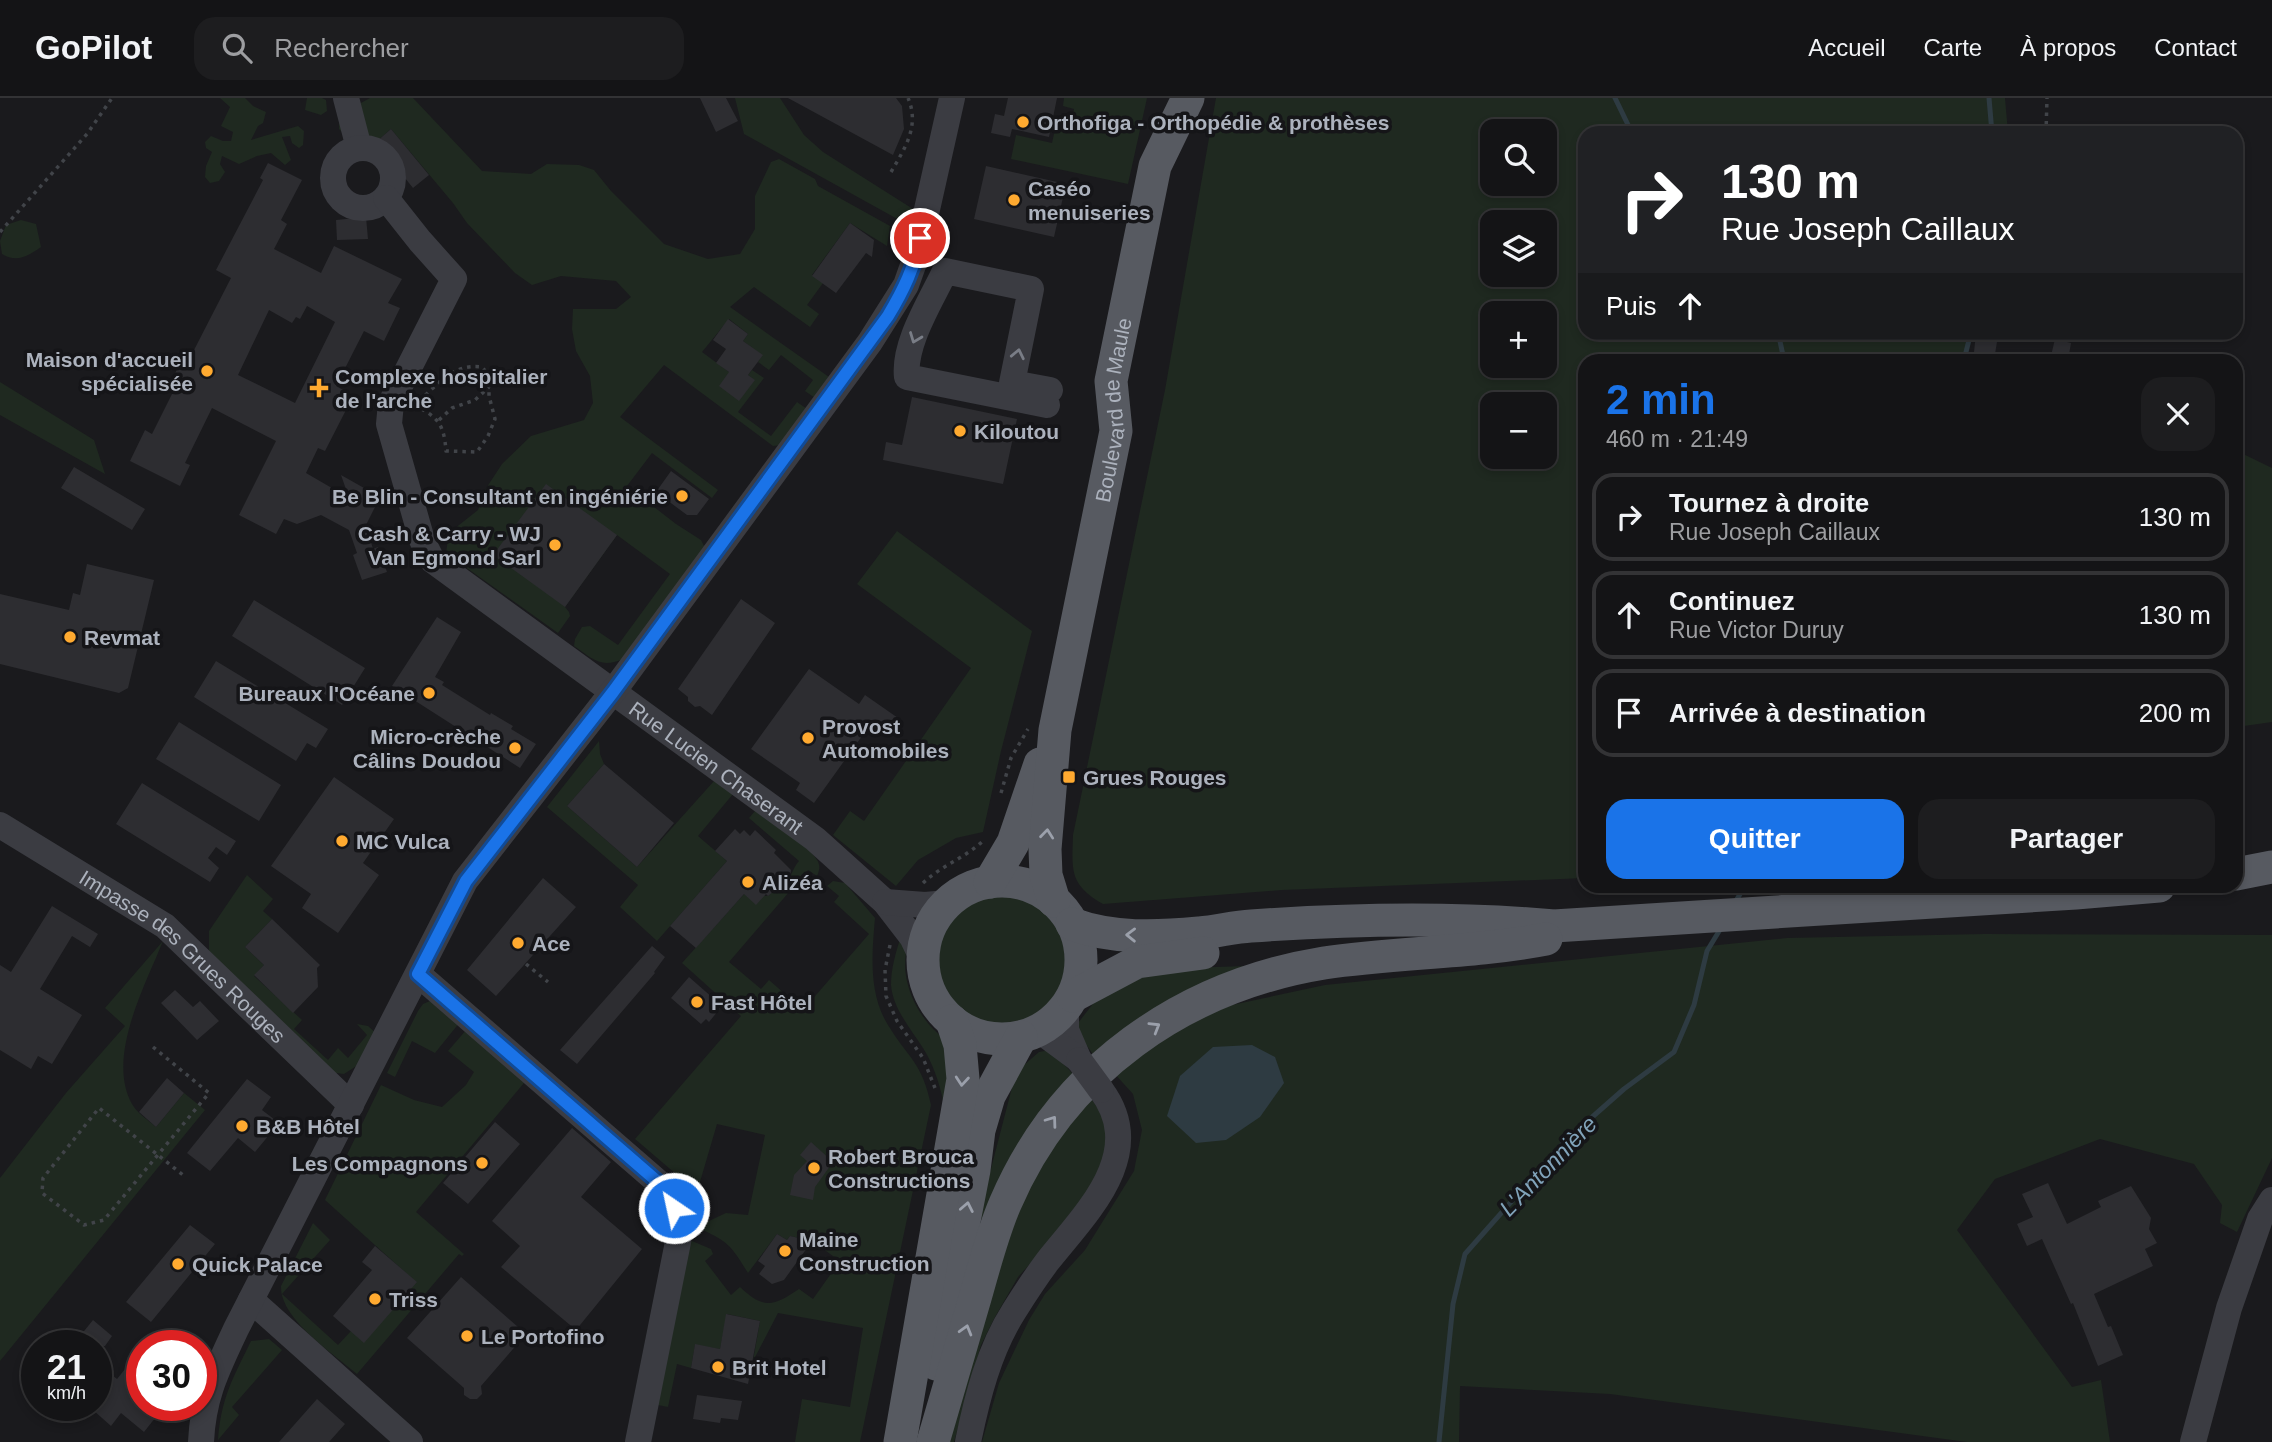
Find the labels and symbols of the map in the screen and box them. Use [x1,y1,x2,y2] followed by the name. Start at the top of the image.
[1037,111,1389,134] place label: Orthofiga - Orthopédie & prothèses
[1015,114,1031,130] marker: Orthofiga - Orthopédie & prothèses
[1028,177,1151,224] place label: Caséo menuiseries
[1006,192,1022,208] marker: Caséo menuiseries
[890,208,950,268] pin
[1090,316,1135,504] street label: Boulevard de Maule
[909,331,923,343] one-way arrow
[26,348,193,395] place label: Maison d'accueil spécialisée
[1009,348,1024,360] one-way arrow
[199,363,215,379] marker: Maison d'accueil spécialisée
[335,365,547,412] place label: Complexe hospitalier de l'arche
[309,378,329,398] marker: Complexe hospitalier de l'arche
[974,420,1059,443] place label: Kiloutou
[952,423,968,439] marker: Kiloutou
[332,485,668,508] place label: Be Blin - Consultant en ingéniérie
[674,488,690,504] marker: Be Blin - Consultant en ingéniérie
[358,522,541,569] place label: Cash & Carry - WJ Van Egmond Sarl
[547,537,563,553] marker: Cash & Carry - WJ Van Egmond Sarl
[84,626,160,649] place label: Revmat
[62,629,78,645] marker: Revmat
[238,682,415,705] place label: Bureaux l'Océane
[421,685,437,701] marker: Bureaux l'Océane
[625,696,808,838] street label: Rue Lucien Chaserant
[822,715,949,762] place label: Provost Automobiles
[353,725,501,772] place label: Micro-crèche Câlins Doudou
[800,730,816,746] marker: Provost Automobiles
[507,740,523,756] marker: Micro-crèche Câlins Doudou
[1083,766,1227,789] place label: Grues Rouges
[1061,769,1077,785] marker: Grues Rouges
[1039,828,1054,839] one-way arrow
[356,830,450,853] place label: MC Vulca
[334,833,350,849] marker: MC Vulca
[76,865,290,1047] street label: Impasse des Grues Rouges
[762,871,823,894] place label: Alizéa
[740,874,756,890] marker: Alizéa
[1125,927,1136,943] one-way arrow
[532,932,571,955] place label: Ace
[510,935,526,951] marker: Ace
[711,991,813,1014] place label: Fast Hôtel
[689,994,705,1010] marker: Fast Hôtel
[1147,1023,1160,1036] one-way arrow
[955,1076,970,1087] one-way arrow
[1494,1111,1602,1221] water label: L'Antonnière
[256,1115,360,1138] place label: B&B Hôtel
[1044,1116,1056,1129] one-way arrow
[234,1118,250,1134] marker: B&B Hôtel
[828,1145,974,1192] place label: Robert Brouca Constructions
[292,1152,468,1175] place label: Les Compagnons
[474,1155,490,1171] marker: Les Compagnons
[806,1160,822,1176] marker: Robert Brouca Constructions
[637,1171,711,1245] position arrow
[958,1201,973,1213] one-way arrow
[799,1228,930,1275] place label: Maine Construction
[777,1243,793,1259] marker: Maine Construction
[192,1253,323,1276] place label: Quick Palace
[170,1256,186,1272] marker: Quick Palace
[389,1288,438,1311] place label: Triss
[367,1291,383,1307] marker: Triss
[957,1324,972,1336] one-way arrow
[481,1325,605,1348] place label: Le Portofino
[459,1328,475,1344] marker: Le Portofino
[126,1330,217,1421] speed limit sign: 30
[732,1356,827,1379] place label: Brit Hotel
[710,1359,726,1375] marker: Brit Hotel

